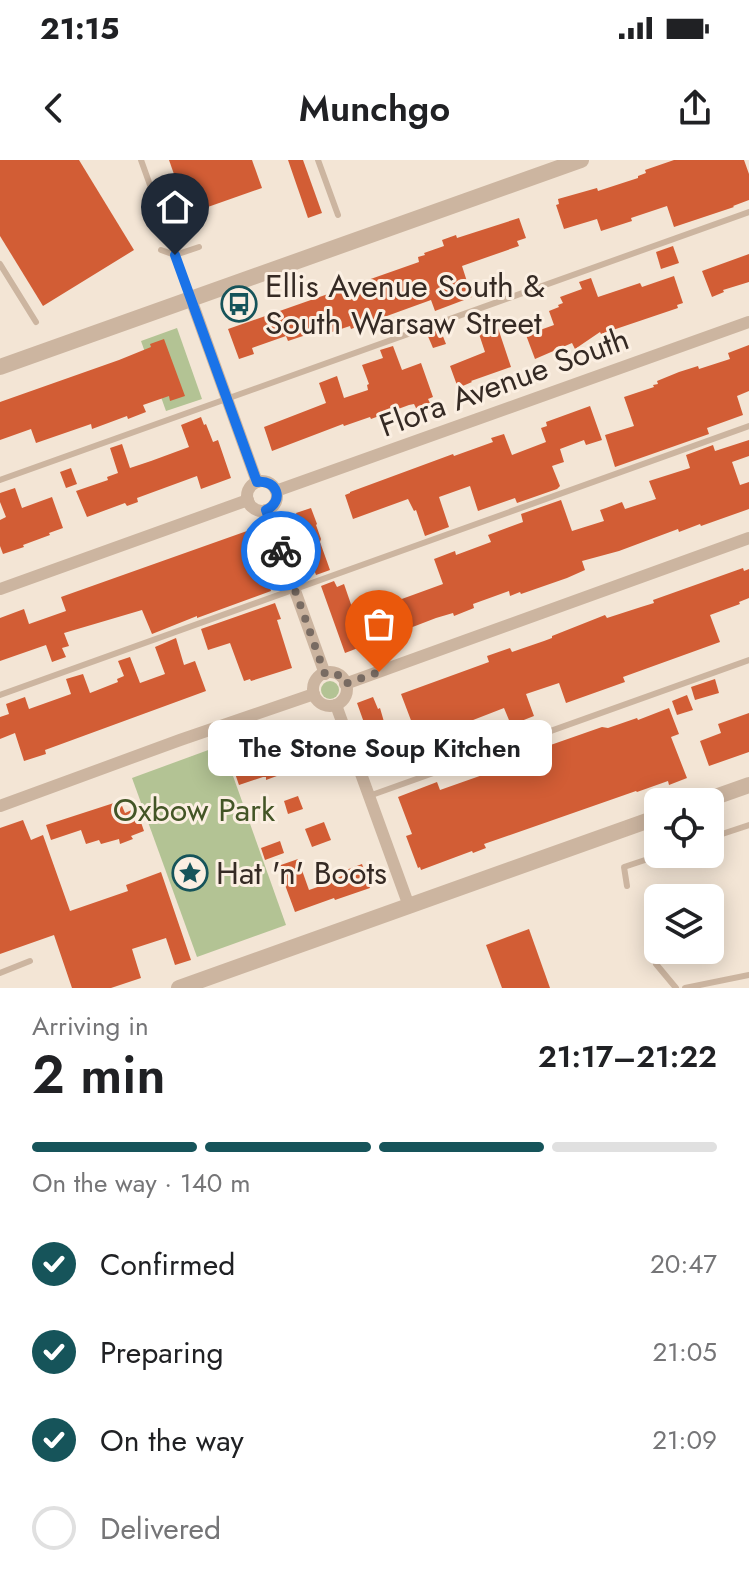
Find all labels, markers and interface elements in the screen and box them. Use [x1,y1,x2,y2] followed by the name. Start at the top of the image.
[40,7,119,50] text: 21:15
[299,82,450,134] text: Munchgo
[32,86,76,130] icon: back
[673,86,717,130] icon: share
[141,173,209,255] pin
[153,185,197,229] icon: home
[265,263,545,346] place label: Ellis Avenue South & South Warsaw Street
[220,285,258,323] bus stop icon: Ellis Avenue South & South Warsaw Street
[373,316,635,448] street label: Flora Avenue South
[241,511,321,591] courier
[259,529,303,573] icon: bike
[345,590,413,672] pin
[357,602,401,646] icon: bag
[207,720,551,776] callout: The Stone Soup Kitchen
[239,729,521,767] text: The Stone Soup Kitchen
[113,787,276,833] park label: Oxbow Park
[644,788,724,964] map controls
[644,788,724,868] button: locate
[216,850,387,896] place label: Hat 'n' Boots
[171,854,209,892] place icon: Hat 'n' Boots
[644,884,724,964] button: layers
[32,1007,149,1045] text: Arriving in
[538,1035,717,1078] text: 21:17–21:22
[32,1037,165,1113] text: 2 min
[32,1164,251,1202] text: On the way · 140 m
[32,1242,76,1286] icon: check
[100,1243,235,1286] text: Confirmed
[650,1245,717,1283] text: 20:47
[32,1330,76,1374] icon: check
[100,1331,224,1374] text: Preparing
[652,1333,717,1371] text: 21:05
[32,1418,76,1462] icon: check
[100,1419,244,1462] text: On the way
[652,1421,717,1459] text: 21:09
[100,1507,221,1550] text: Delivered

